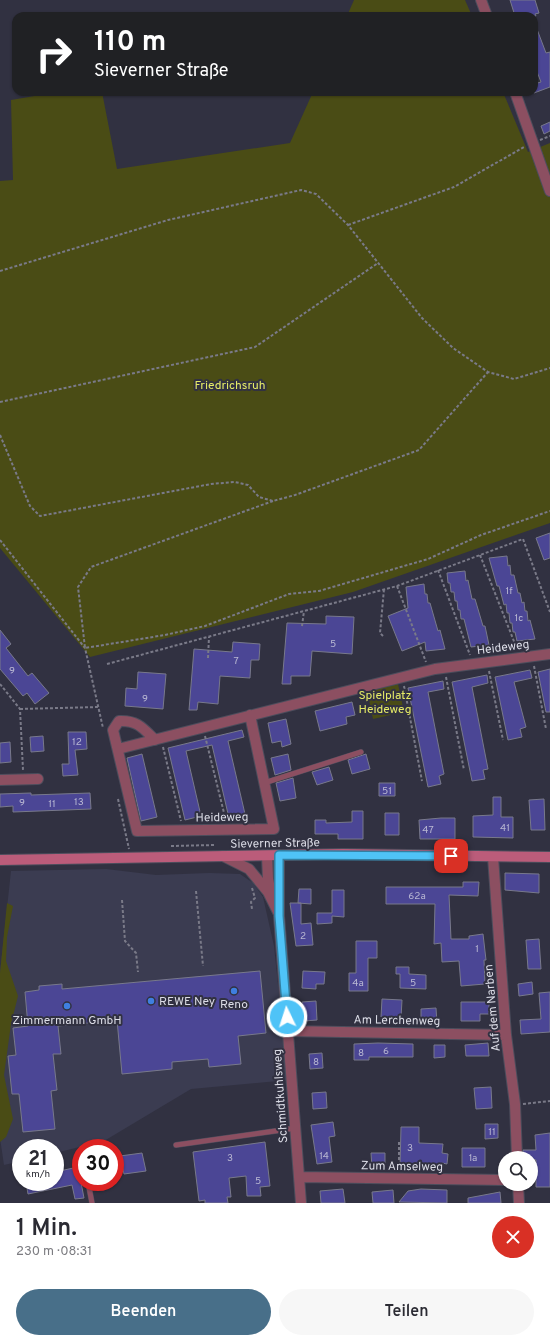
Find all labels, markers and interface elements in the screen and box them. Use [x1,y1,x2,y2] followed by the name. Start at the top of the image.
[94,25,166,61] text: 110 m
[28,28,80,80] icon: right
[94,60,229,83] text: Sieverner Straße
[194,378,266,394] park label: Friedrichsruh
[505,585,513,598] house number: 1f
[515,612,523,625] house number: 1c
[476,637,530,659] street label: Heideweg
[330,638,336,651] house number: 5
[233,655,239,668] house number: 7
[9,665,15,678] house number: 9
[358,688,412,718] park label: Spielplatz Heideweg
[142,693,148,706] house number: 9
[72,736,82,749] house number: 12
[382,785,392,798] house number: 51
[74,796,84,809] house number: 13
[19,797,25,810] house number: 9
[48,798,56,811] house number: 11
[195,810,249,826] street label: Heideweg
[500,822,510,835] house number: 41
[422,824,434,837] house number: 47
[230,835,320,853] street label: Sieverner Straße
[434,839,468,873] pin
[440,845,462,867] icon: arrive
[408,890,426,903] house number: 62a
[300,930,306,943] house number: 2
[475,943,479,956] house number: 1
[481,964,505,1052] street label: Auf dem Narben
[352,977,364,990] house number: 4a
[410,977,416,990] house number: 5
[229,986,239,996] marker: Reno
[159,994,215,1010] place label: REWE Ney
[146,996,156,1006] marker: REWE Ney
[266,996,308,1038] position arrow
[220,997,248,1013] place label: Reno
[62,1001,72,1011] marker: Zimmermann GmbH
[353,1012,441,1030] street label: Am Lerchenweg
[12,1013,122,1029] place label: Zimmermann GmbH
[383,1045,389,1058] house number: 6
[358,1047,364,1060] house number: 8
[270,1048,292,1144] street label: Schmidtkuhlsweg
[313,1056,319,1069] house number: 8
[488,1126,496,1139] house number: 11
[72,1139,124,1191] speed limit sign: 30
[407,1142,413,1155] house number: 3
[28,1147,48,1173] text: 21
[319,1150,329,1163] house number: 14
[498,1151,538,1191] map controls
[498,1151,538,1191] button: search
[227,1152,233,1165] house number: 3
[469,1152,477,1165] house number: 1a
[361,1158,443,1176] street label: Zum Amselweg
[26,1168,50,1181] text: km/h
[255,1175,261,1188] house number: 5
[16,1214,77,1244] text: 1 Min.
[492,1216,534,1258] button: close
[16,1244,92,1260] text: 230 m · 08:31
[16,1289,271,1335] button: Beenden
[279,1289,534,1335] button: Teilen

